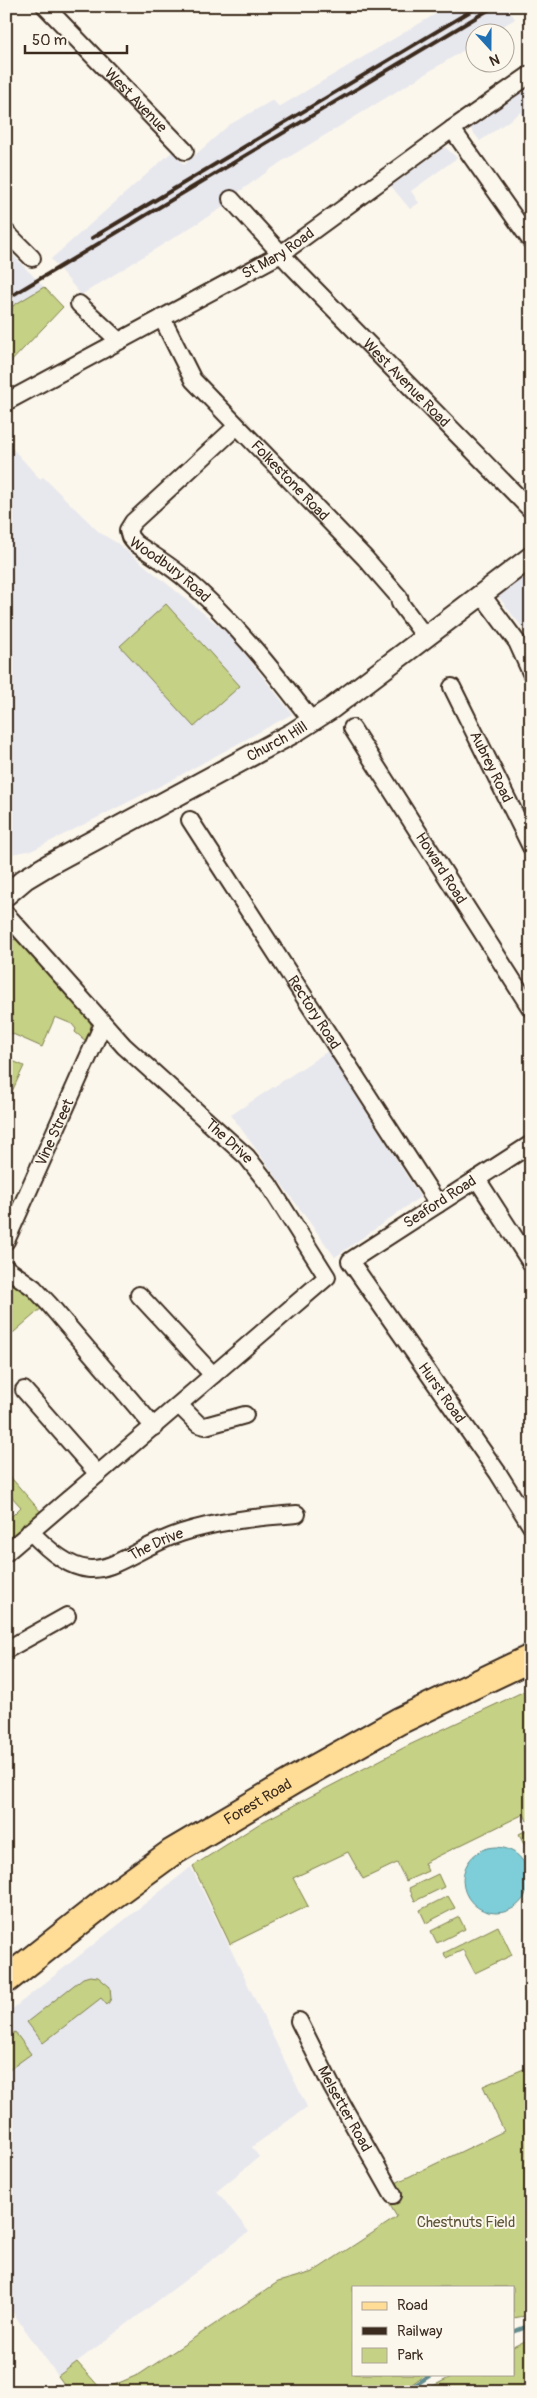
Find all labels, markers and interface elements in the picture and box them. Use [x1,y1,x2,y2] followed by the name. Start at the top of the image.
[25,22,128,54] scale bar
[464,22,514,72] north arrow
[32,31,67,50] text: 50 m
[487,50,502,69] text: N
[101,64,172,137] street label: West Avenue
[238,223,318,283] street label: St Mary Road
[359,334,454,431] street label: West Avenue Road
[247,436,333,525] street label: Folkestone Road
[126,532,215,606] street label: Woodbury Road
[243,717,311,766] street label: Church Hill
[466,728,517,806] street label: Aubrey Road
[411,829,471,907] street label: Howard Road
[283,972,345,1053] street label: Rectory Road
[31,1095,78,1169] street label: Vine Street
[201,1115,258,1168] street label: The Drive
[400,1171,480,1233] street label: Seaford Road
[414,1359,470,1427] street label: Hurst Road
[125,1523,186,1565] street label: The Drive
[220,1774,295,1829] street label: Forest Road
[314,2063,376,2155] street label: Melsetter Road
[417,2213,515,2232] park label: Chestnuts Field
[352,2286,514,2376] legend
[397,2296,428,2315] text: Road
[397,2322,443,2341] text: Railway
[397,2346,424,2365] text: Park

